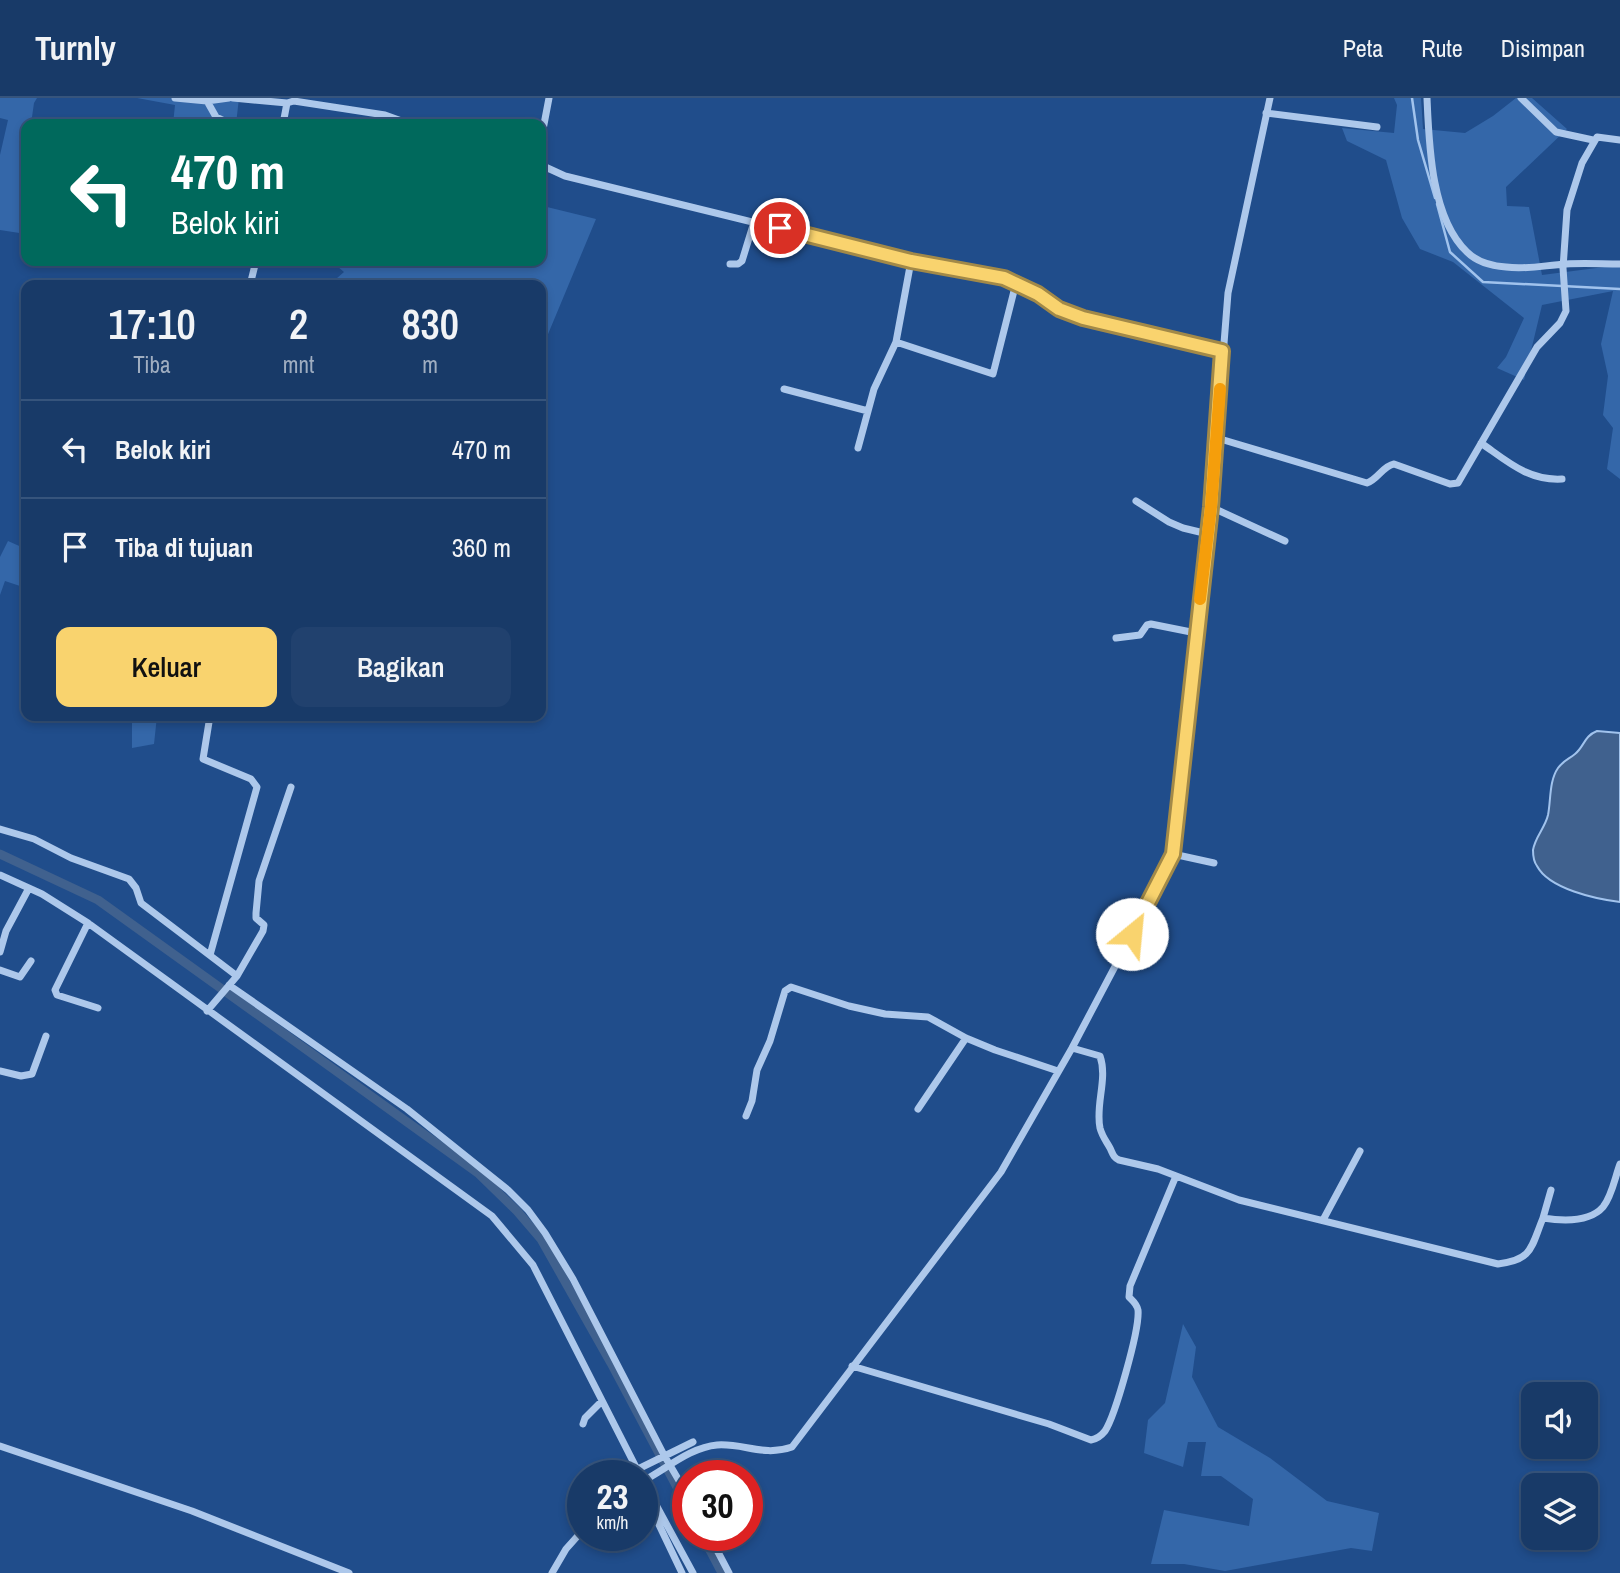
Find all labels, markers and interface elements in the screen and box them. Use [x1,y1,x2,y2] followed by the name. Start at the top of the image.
[35,26,116,70] text: Turnly
[1343,32,1383,64] text: Peta
[1421,32,1463,64] text: Rute
[1501,32,1585,64] text: Disimpan
[171,138,285,204] text: 470 m
[56,147,147,238] icon: left
[750,198,810,258] pin
[171,201,280,244] text: Belok kiri
[761,209,799,247] icon: arrive
[108,296,196,352] text: 17:10
[289,296,308,352] text: 2
[401,296,459,352] text: 830
[133,349,171,380] text: Tiba
[283,349,314,380] text: mnt
[422,349,438,380] text: m
[56,430,94,468] icon: left
[115,432,211,467] text: Belok kiri
[452,432,511,467] text: 470 m
[56,528,94,566] icon: arrive
[115,530,253,565] text: Tiba di tujuan
[452,530,511,565] text: 360 m
[56,627,277,707] button: Keluar
[291,627,511,707] button: Bagikan
[1095,897,1169,971] position arrow
[1521,1382,1598,1550] map controls
[1521,1382,1598,1459] button: sound
[672,1460,763,1551] speed limit sign: 30
[597,1473,628,1520] text: 23
[1521,1473,1598,1550] button: layers
[597,1510,629,1535] text: km/h

